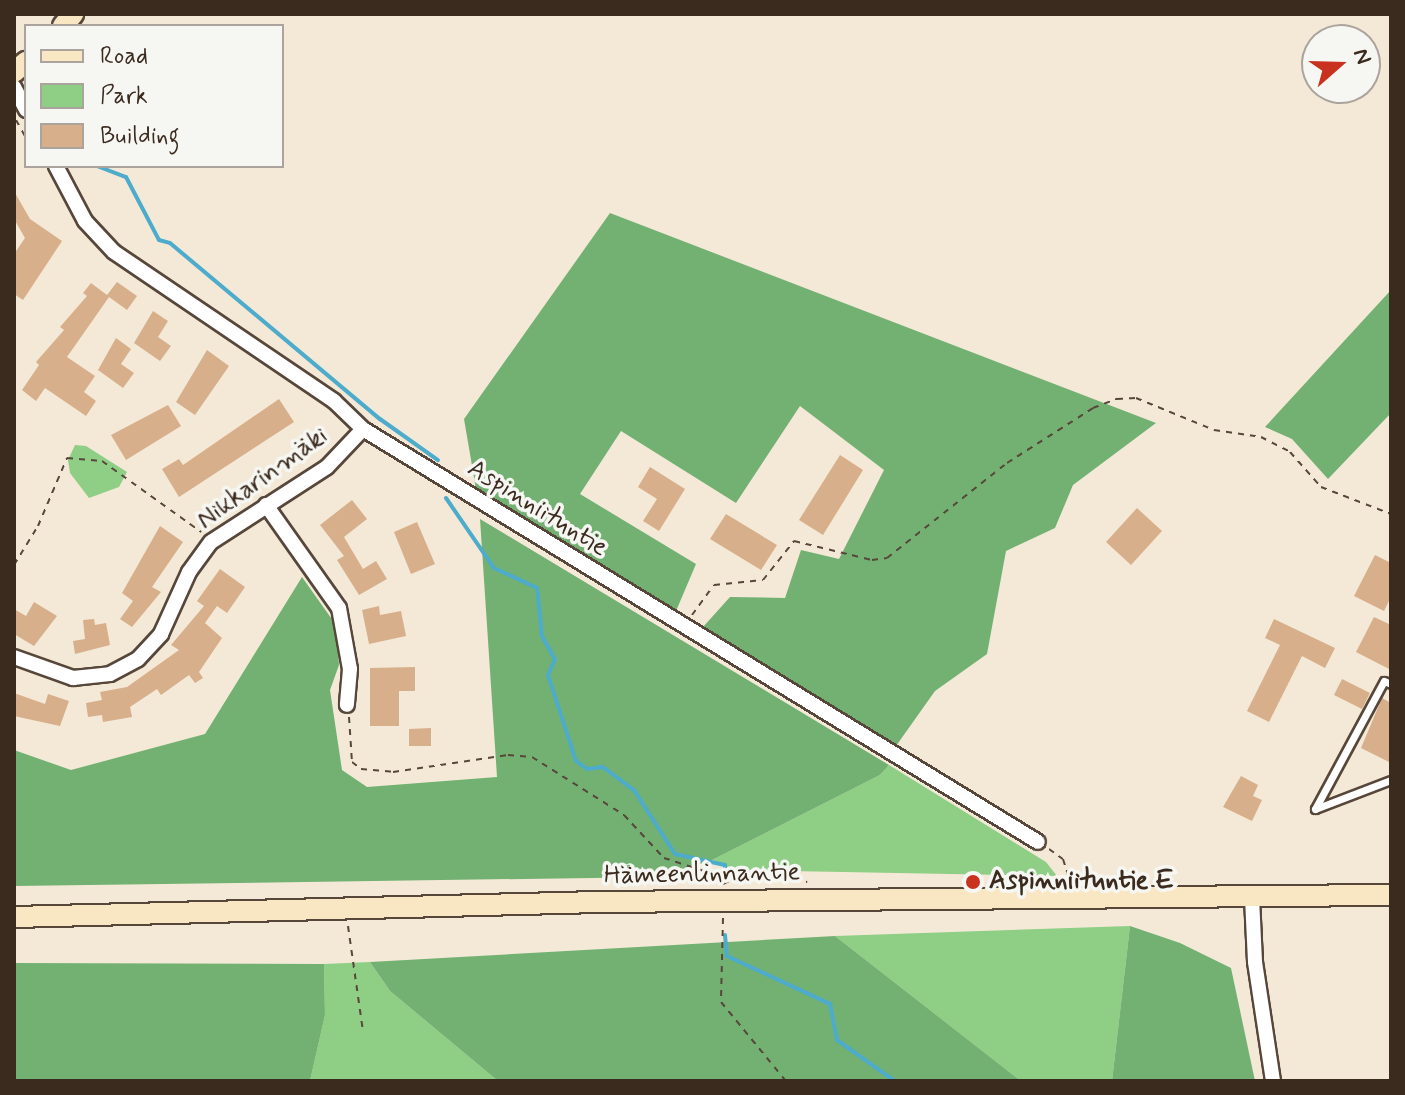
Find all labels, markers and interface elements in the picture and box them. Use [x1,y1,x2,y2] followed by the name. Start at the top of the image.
[24,24,284,168] legend
[1301,24,1381,104] north arrow
[100,41,148,72] text: Road
[1346,45,1377,68] text: N
[100,81,148,112] text: Park
[100,121,180,152] text: Building
[192,421,334,537] street label: Nikkarinmäki
[461,454,613,564] street label: Aspinniituntie
[604,858,800,892] street label: Hämeenlinnantie
[989,866,1170,898] place label: Aspinniituntie E
[964,873,982,891] marker: Aspinniituntie E

